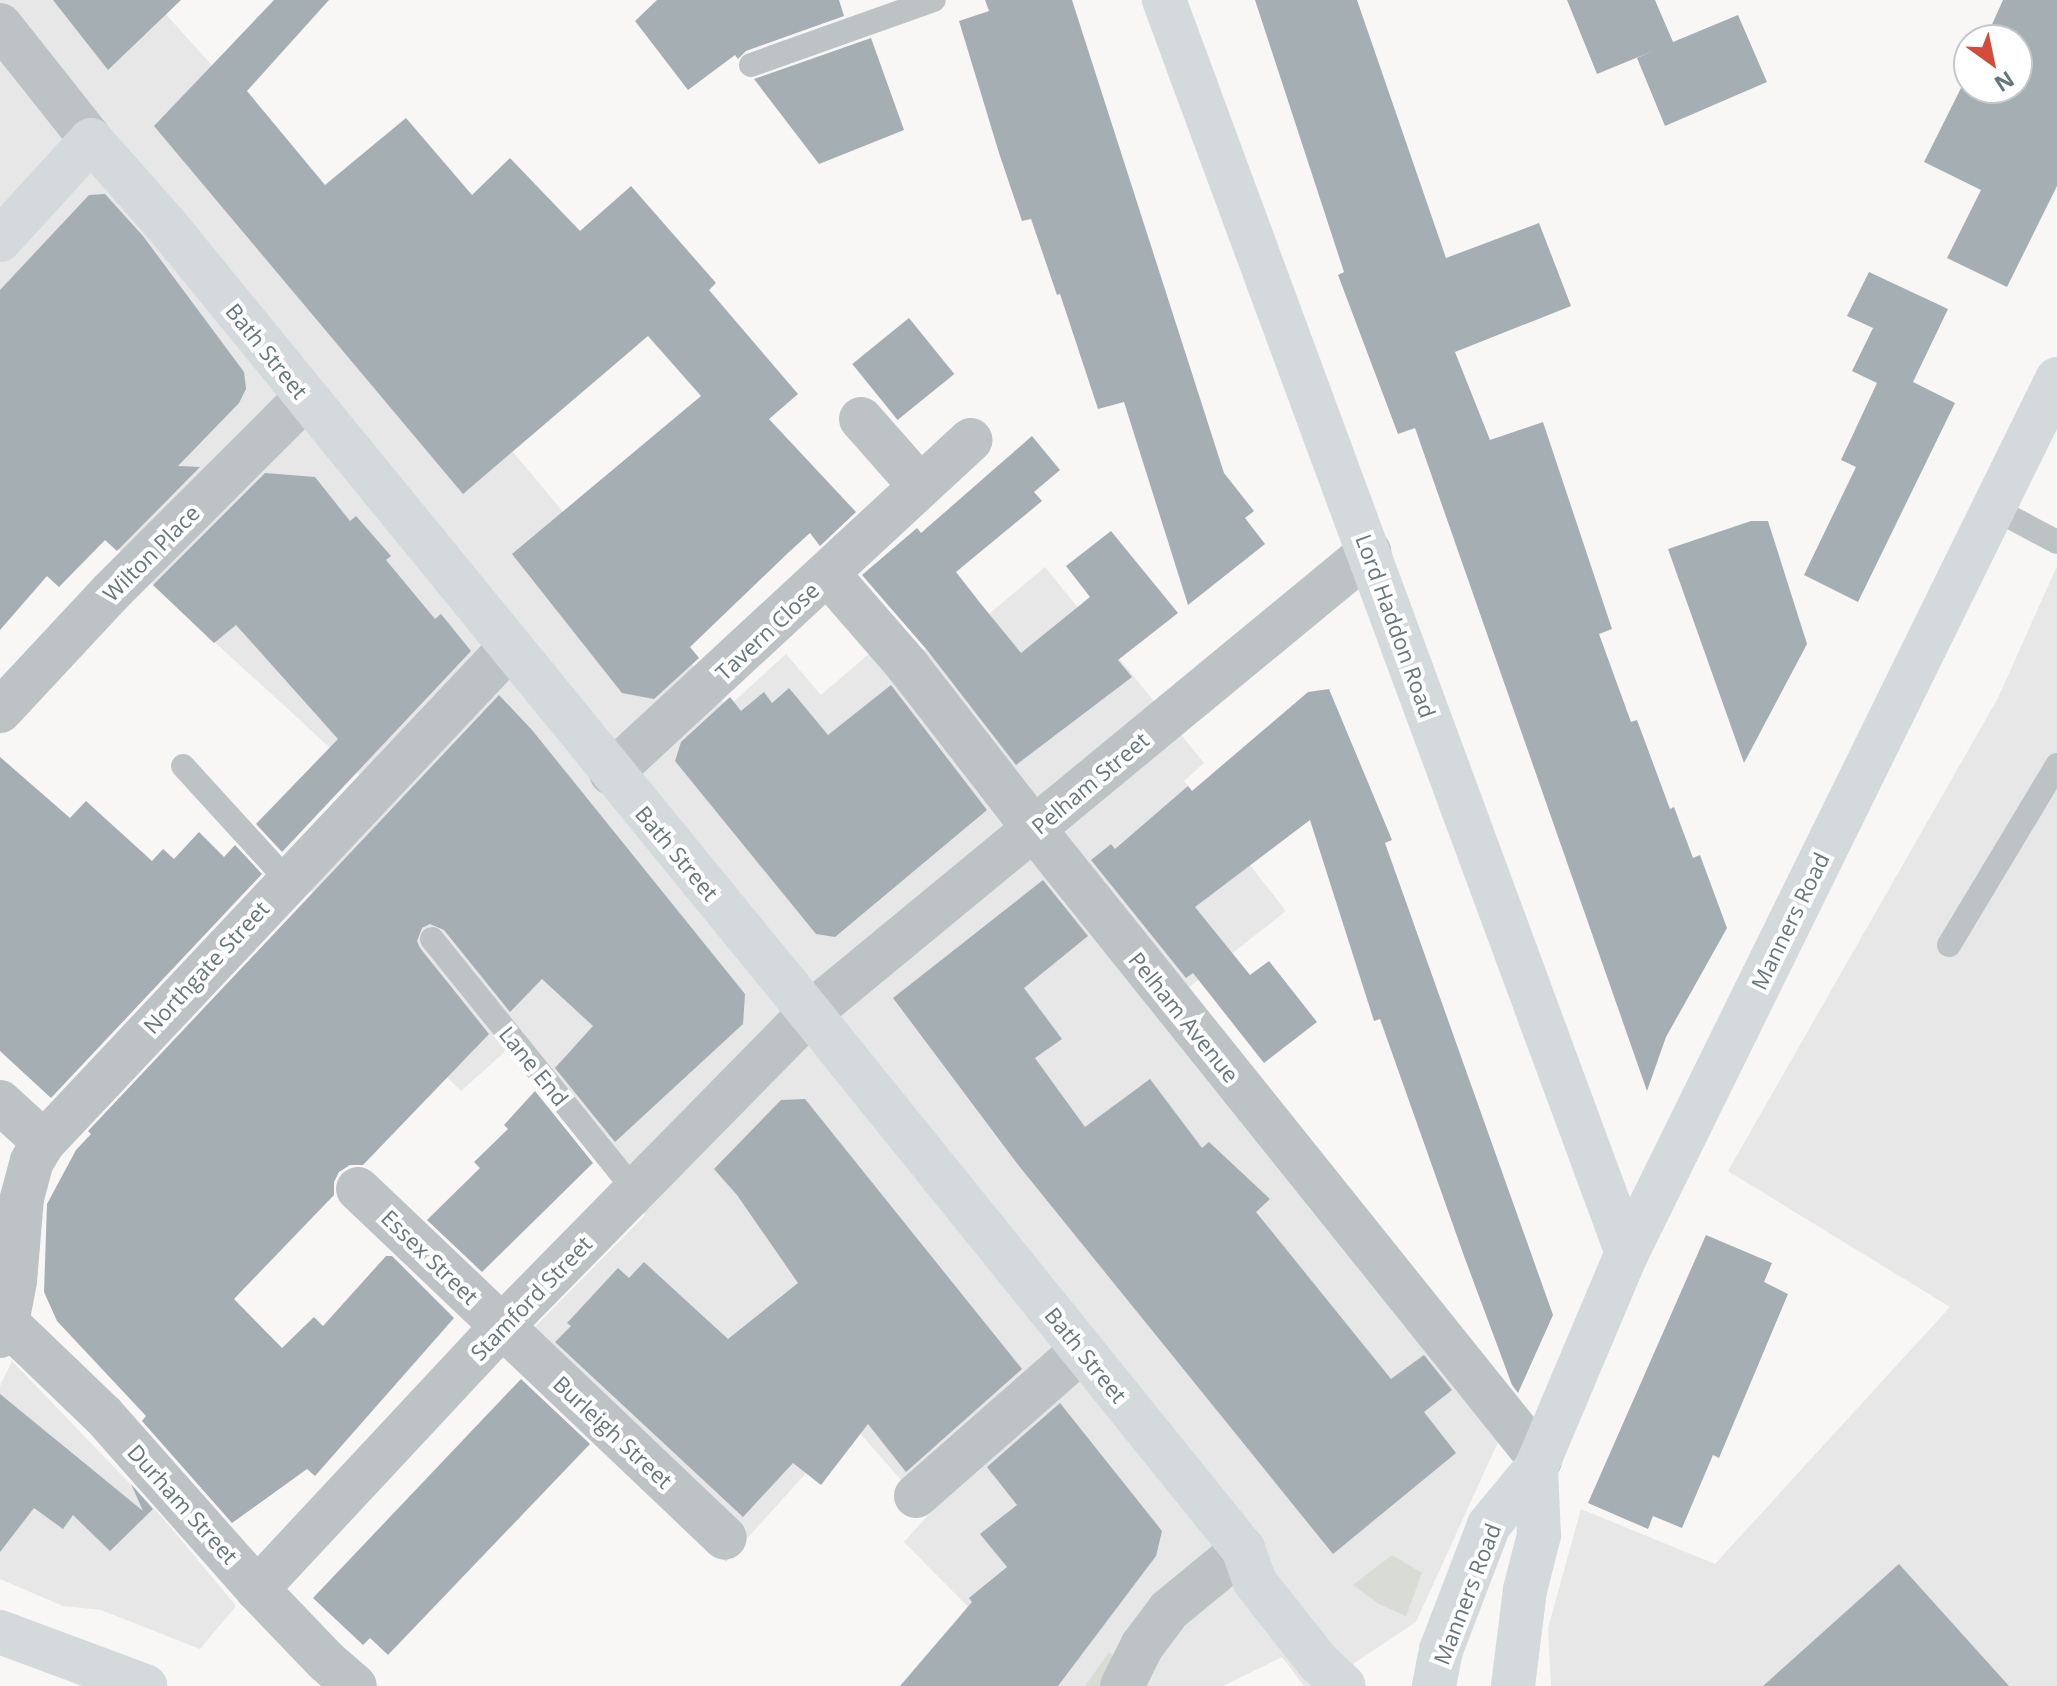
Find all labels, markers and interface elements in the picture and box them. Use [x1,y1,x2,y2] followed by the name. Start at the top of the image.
[1953,24,2033,104] north arrow
[1989,65,2021,100] text: N
[221,298,313,404] street label: Bath Street
[97,499,205,607] street label: Wilton Place
[1351,531,1441,721] street label: Lord Haddon Road
[710,577,824,685] street label: Tavern Close
[1026,726,1154,840] street label: Pelham Street
[630,800,724,906] street label: Bath Street
[1745,848,1835,994] street label: Manners Road
[138,895,274,1039] street label: Northgate Street
[1124,947,1244,1087] street label: Pelham Avenue
[494,1021,574,1111] street label: Lane End
[376,1204,484,1310] street label: Essex Street
[465,1230,597,1366] street label: Stamford Street
[1040,1302,1132,1408] street label: Bath Street
[548,1370,678,1494] street label: Burleigh Street
[122,1439,244,1569] street label: Durham Street
[1428,1520,1506,1668] street label: Manners Road

